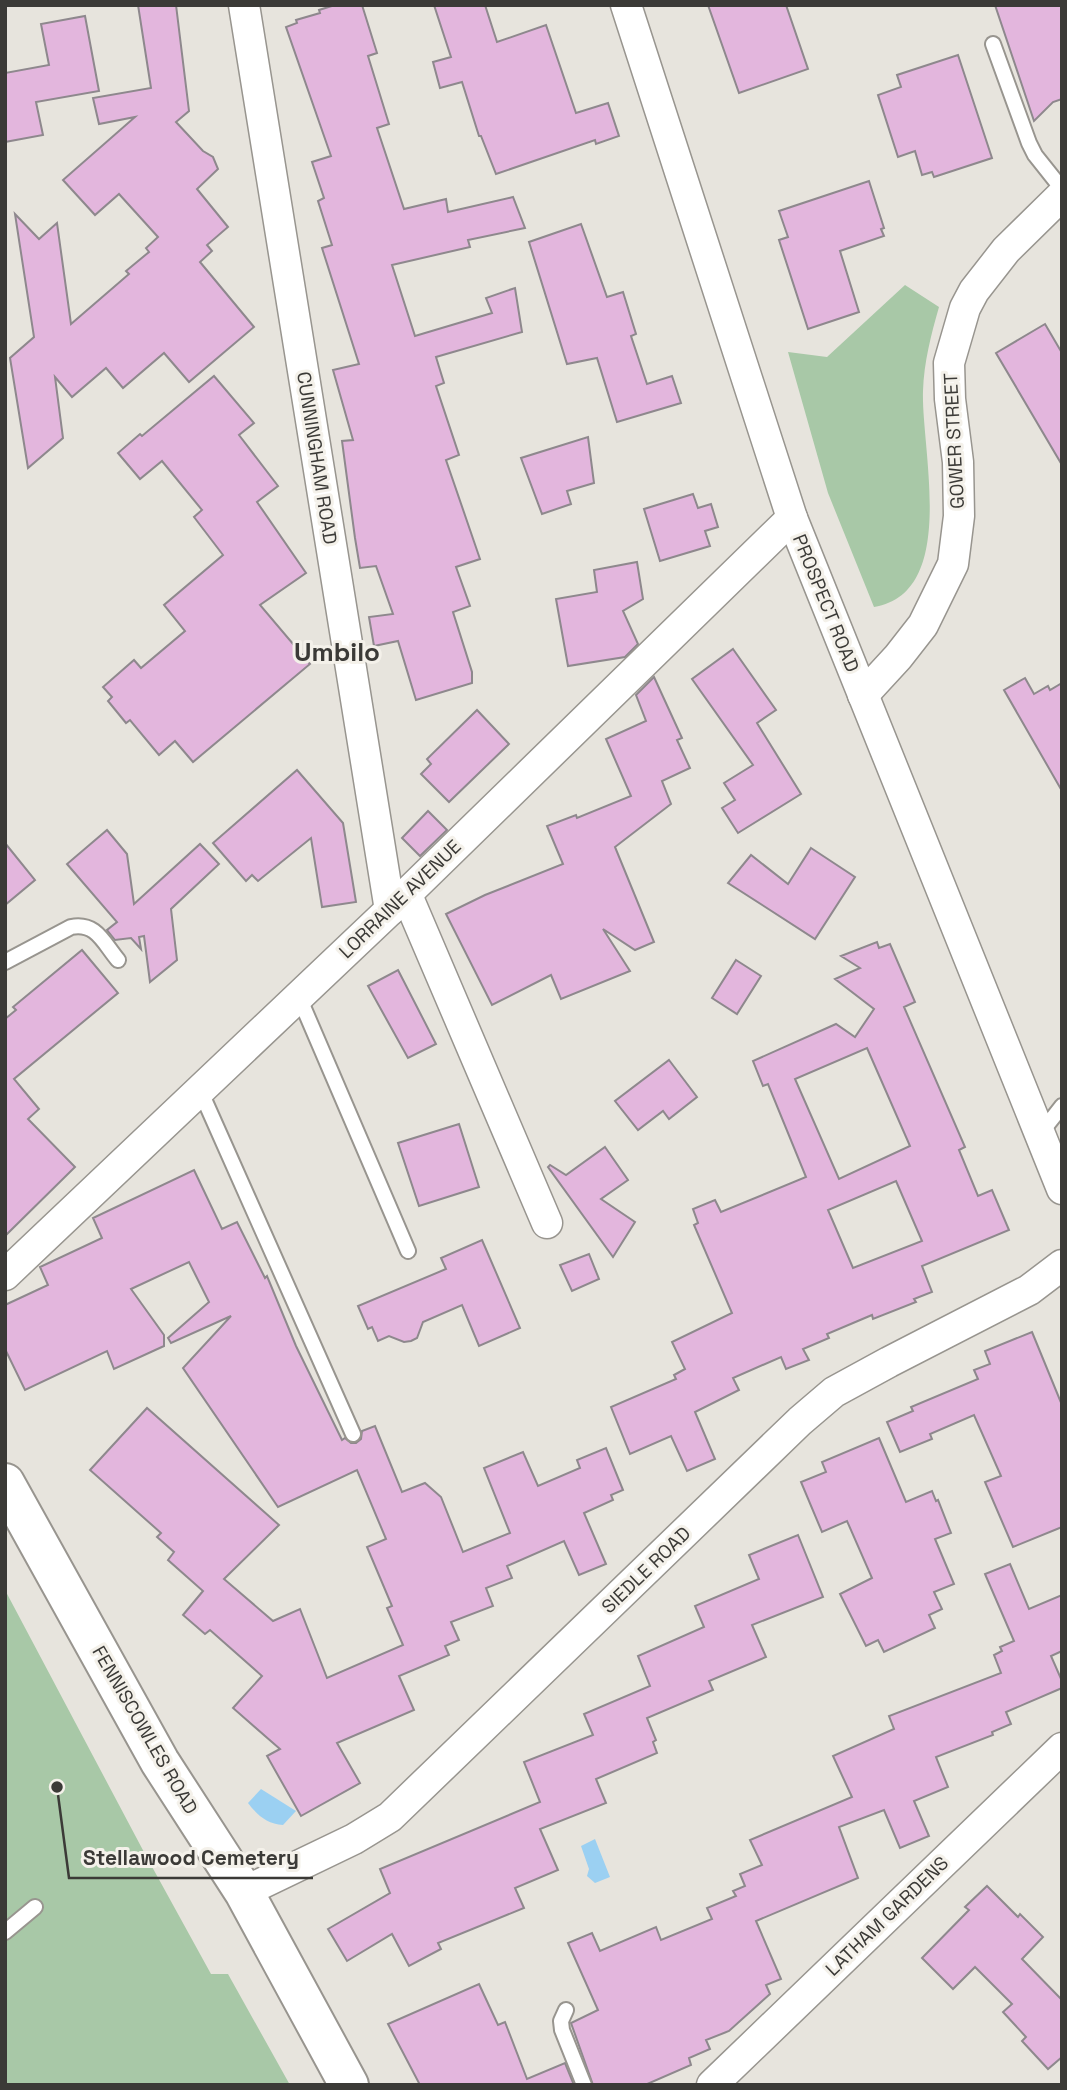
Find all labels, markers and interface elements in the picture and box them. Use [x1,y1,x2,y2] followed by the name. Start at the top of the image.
[291,370,343,546] street label: CUNNINGHAM ROAD
[938,372,970,510] street label: GOWER STREET
[787,530,865,676] street label: PROSPECT ROAD
[294,635,380,669] district label: Umbilo
[334,834,466,964] street label: LORRAINE AVENUE
[596,1521,696,1619] street label: SIEDLE ROAD
[87,1641,203,1819] street label: FENNISCOWLES ROAD
[69,1836,313,1878] callout: Stellawood Cemetery
[83,1844,299,1871] text: Stellawood Cemetery
[820,1851,954,1981] street label: LATHAM GARDENS

